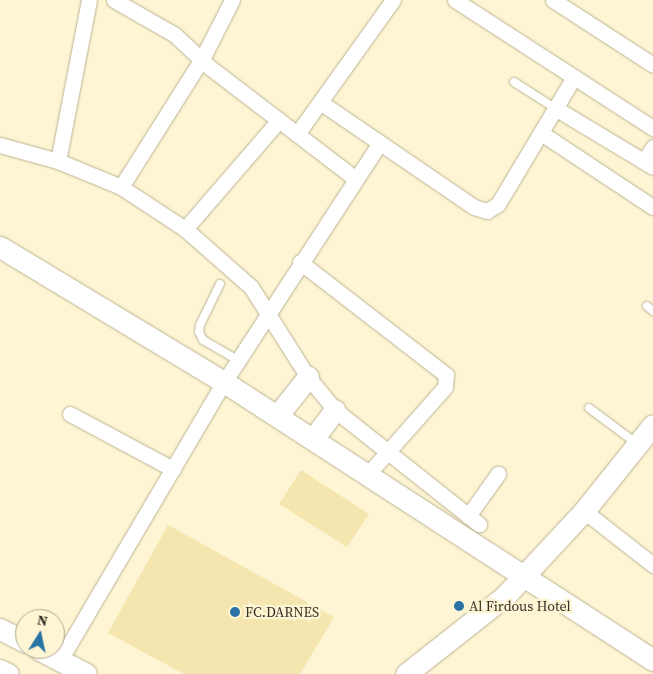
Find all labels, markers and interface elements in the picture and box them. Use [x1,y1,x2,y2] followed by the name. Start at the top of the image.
[469,598,571,614] place label: Al Firdous Hotel
[453,600,465,612] marker: Al Firdous Hotel
[245,604,319,620] place label: FC.DARNES
[229,606,241,618] marker: FC.DARNES
[15,609,65,659] north arrow
[36,609,49,631] text: N

